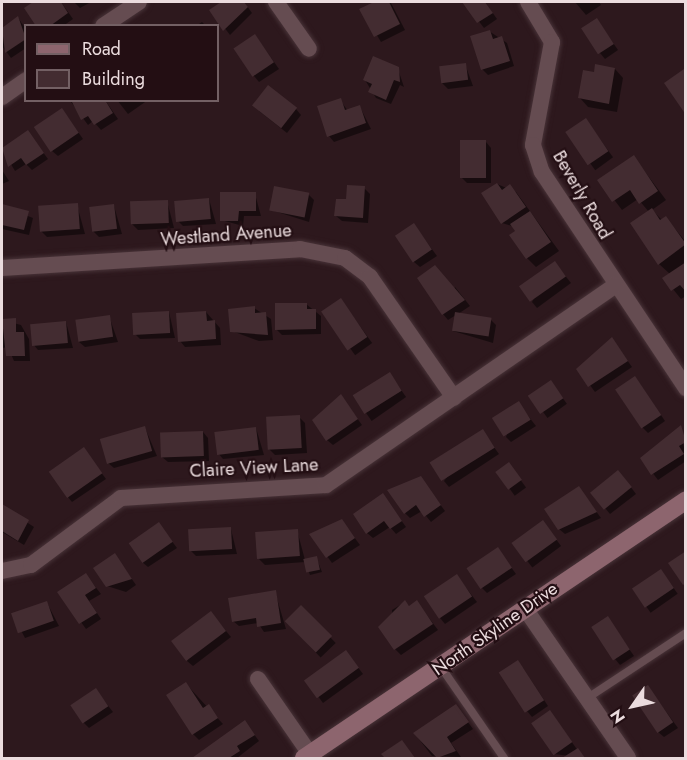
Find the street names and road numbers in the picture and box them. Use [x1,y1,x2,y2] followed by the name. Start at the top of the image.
[548,147,616,243] street label: Beverly Road
[160,220,292,250] street label: Westland Avenue
[189,454,319,482] street label: Claire View Lane
[428,578,562,680] street label: North Skyline Drive

